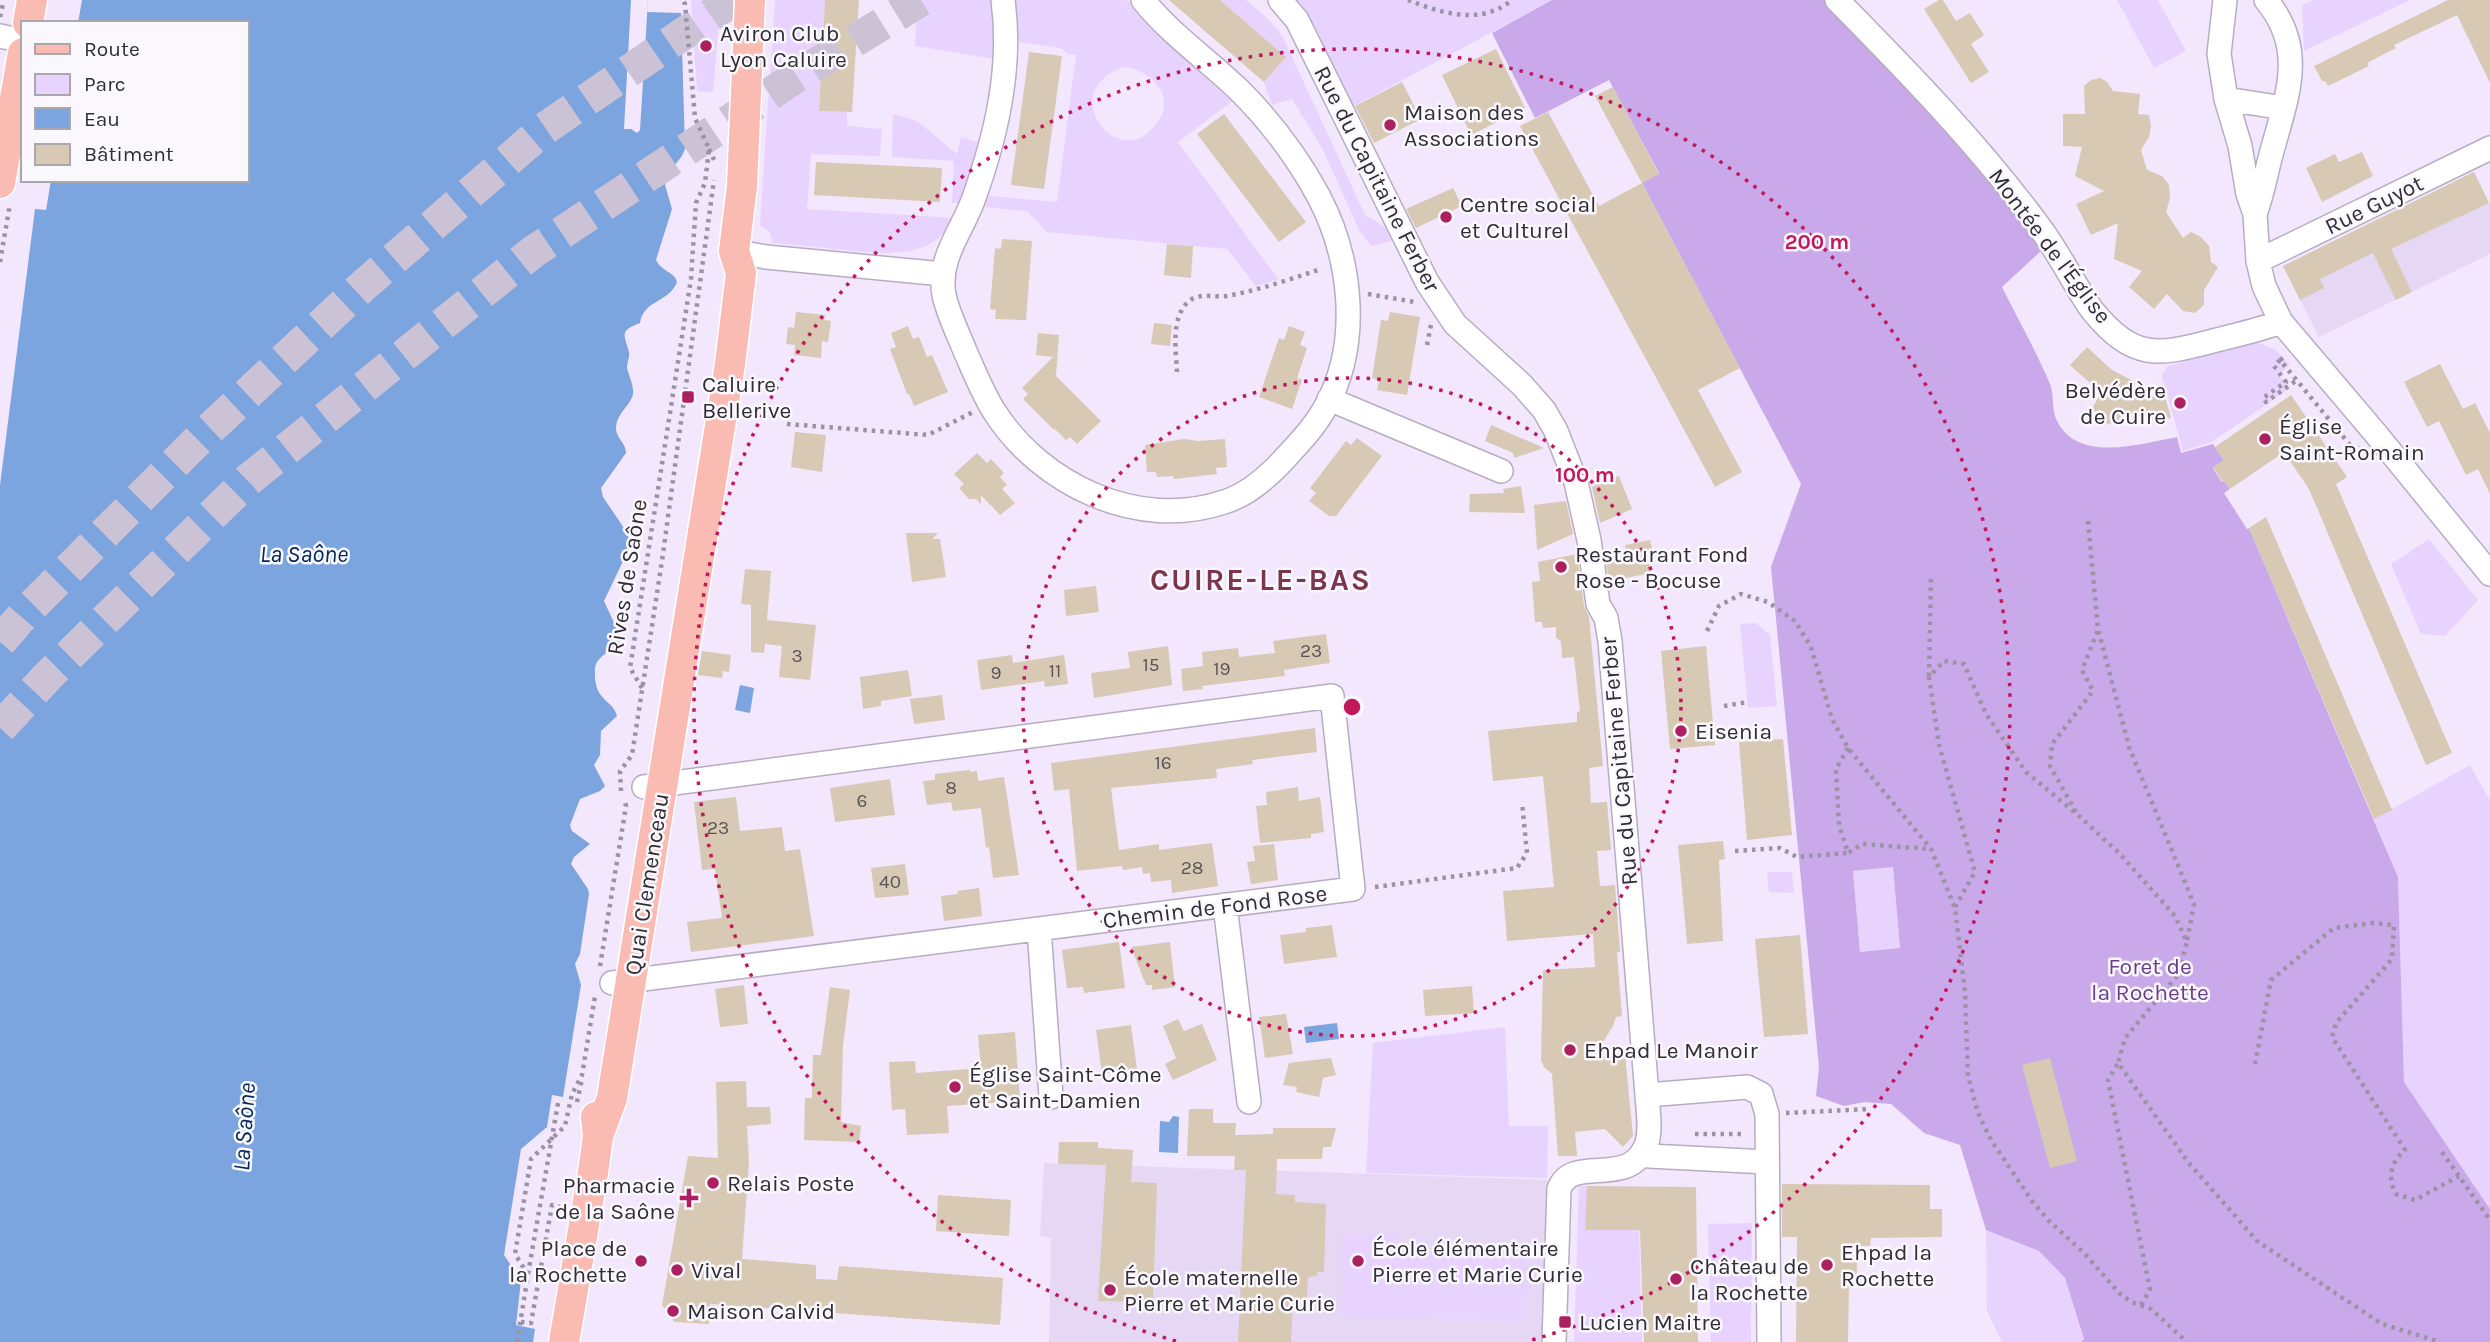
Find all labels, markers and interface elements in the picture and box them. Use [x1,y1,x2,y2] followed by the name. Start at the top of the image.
[720,20,847,73] place label: Aviron Club Lyon Caluire
[21,21,248,182] legend
[84,37,140,61] text: Route
[698,38,714,54] marker: Aviron Club Lyon Caluire
[1308,62,1446,297] street label: Rue du Capitaine Ferber
[84,72,126,96] text: Parc
[1404,99,1539,152] place label: Maison des Associations
[84,107,120,131] text: Eau
[1382,117,1398,133] marker: Maison des Associations
[84,142,174,166] text: Bâtiment
[1983,163,2117,329] street label: Montée de l'Église
[2320,169,2428,240] street label: Rue Guyot
[1460,191,1597,244] place label: Centre social et Culturel
[1438,209,1454,225] marker: Centre social et Culturel
[1785,230,1849,254] text: 200 m
[702,371,791,424] place label: Caluire Bellerive
[2065,377,2166,430] place label: Belvédère de Cuire
[680,389,696,405] marker: Caluire Bellerive
[2172,395,2188,411] marker: Belvédère de Cuire
[2279,413,2425,466] place label: Église Saint-Romain
[2257,431,2273,447] marker: Église Saint-Romain
[1555,463,1615,487] text: 100 m
[601,497,653,657] street label: Rives de Saône
[260,540,348,568] water label: La Saône
[1575,541,1749,594] place label: Restaurant Fond Rose - Bocuse
[1553,559,1569,575] marker: Restaurant Fond Rose - Bocuse
[1150,562,1372,598] district label: CUIRE-LE-BAS
[1595,635,1643,887] street label: Rue du Capitaine Ferber
[1300,640,1322,662] house number: 23
[791,645,803,667] house number: 3
[1142,654,1160,676] house number: 15
[1213,658,1231,680] house number: 19
[1049,660,1061,682] house number: 11
[990,662,1002,684] house number: 9
[1340,695,1364,719] centre of rings
[1695,718,1772,745] place label: Eisenia
[1673,723,1689,739] marker: Eisenia
[1154,752,1172,774] house number: 16
[945,777,957,799] house number: 8
[857,790,867,812] house number: 6
[619,791,675,977] street label: Quai Clemenceau
[707,817,729,839] house number: 23
[1181,857,1203,879] house number: 28
[879,871,901,893] house number: 40
[1101,880,1329,934] street label: Chemin de Fond Rose
[2091,953,2209,1006] park label: Foret de la Rochette
[1584,1037,1758,1064] place label: Ehpad Le Manoir
[1562,1042,1578,1058] marker: Ehpad Le Manoir
[969,1061,1162,1114] place label: Église Saint-Côme et Saint-Damien
[947,1079,963,1095] marker: Église Saint-Côme et Saint-Damien
[227,1082,261,1172] water label: La Saône
[727,1170,854,1197] place label: Relais Poste
[555,1172,675,1225] place label: Pharmacie de la Saône
[705,1175,721,1191] marker: Relais Poste
[681,1190,697,1206] marker: Pharmacie de la Saône
[509,1235,627,1288] place label: Place de la Rochette
[1372,1235,1583,1288] place label: École élémentaire Pierre et Marie Curie
[1841,1239,1934,1292] place label: Ehpad la Rochette
[633,1253,649,1269] marker: Place de la Rochette
[1350,1253,1366,1269] marker: École élémentaire Pierre et Marie Curie
[1690,1253,1809,1306] place label: Château de la Rochette
[691,1257,741,1284] place label: Vival
[1819,1257,1835,1273] marker: Ehpad la Rochette
[669,1262,685,1278] marker: Vival
[1124,1264,1335,1317] place label: École maternelle Pierre et Marie Curie
[1668,1271,1684,1287] marker: Château de la Rochette
[1102,1282,1118,1298] marker: École maternelle Pierre et Marie Curie
[687,1298,835,1325] place label: Maison Calvid
[665,1303,681,1319] marker: Maison Calvid
[1579,1309,1721,1336] place label: Lucien Maitre
[1557,1314,1573,1330] marker: Lucien Maitre

